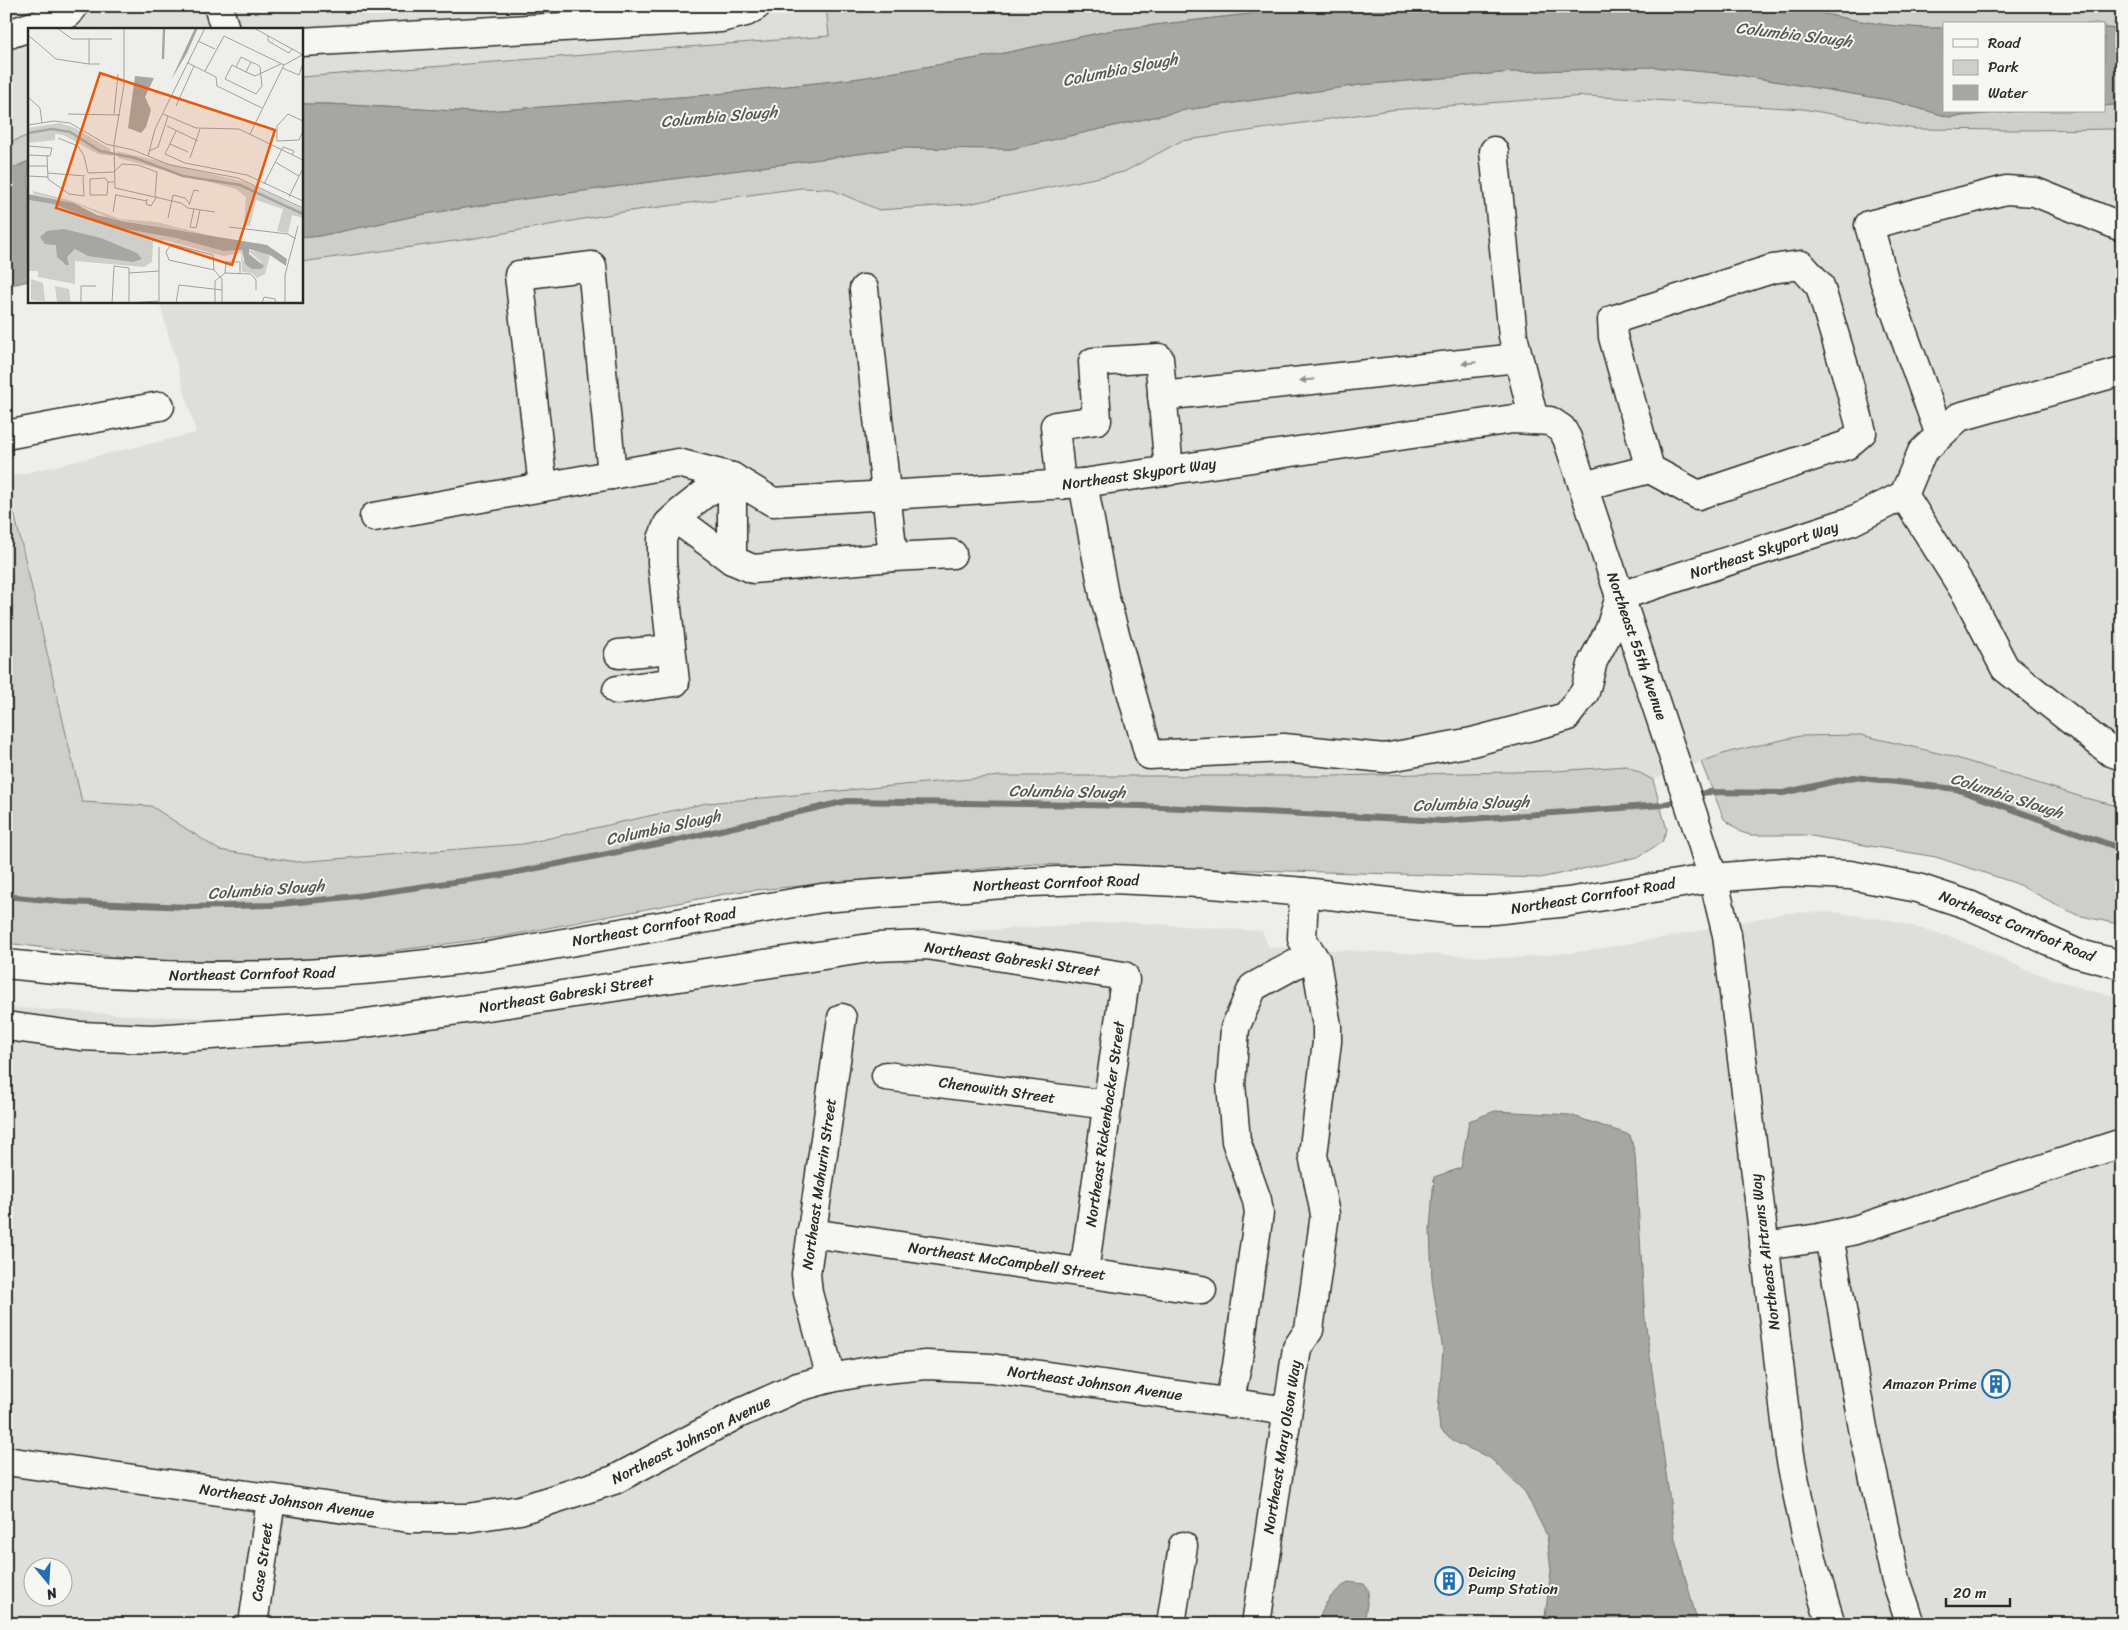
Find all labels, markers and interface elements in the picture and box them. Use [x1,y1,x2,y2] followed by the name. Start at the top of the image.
[1734,13,1855,56] water label: Columbia Slough
[1943,22,2106,112] legend
[28,28,302,302] inset map
[1988,30,2021,56] text: Road
[1060,44,1182,95] water label: Columbia Slough
[1988,54,2019,80] text: Park
[1988,80,2028,106] text: Water
[660,97,780,136] water label: Columbia Slough
[1461,359,1477,367] one-way arrow
[1299,376,1315,384] one-way arrow
[1060,450,1218,498] street label: Northeast Skyport Way
[1686,514,1842,586] street label: Northeast Skyport Way
[1599,568,1675,724] street label: Northeast 55th Avenue
[1947,764,2068,828] water label: Columbia Slough
[1009,776,1127,807] water label: Columbia Slough
[1412,787,1531,820] water label: Columbia Slough
[603,801,725,854] water label: Columbia Slough
[973,867,1141,899] street label: Northeast Cornfoot Road
[1509,870,1678,922] street label: Northeast Cornfoot Road
[207,871,327,908] water label: Columbia Slough
[1935,883,2100,970] street label: Northeast Cornfoot Road
[570,900,739,954] street label: Northeast Cornfoot Road
[923,934,1102,984] street label: Northeast Gabreski Street
[169,960,336,988] street label: Northeast Cornfoot Road
[477,967,656,1021] street label: Northeast Gabreski Street
[1078,1018,1132,1229] street label: Northeast Rickenbacker Street
[937,1069,1057,1111] street label: Chenowith Street
[794,1096,844,1271] street label: Northeast Mahurin Street
[1742,1172,1787,1332] street label: Northeast Airtrans Way
[907,1234,1108,1288] street label: Northeast McCampbell Street
[1006,1358,1184,1408] street label: Northeast Johnson Avenue
[1255,1358,1309,1536] street label: Northeast Mary Olson Way
[1981,1369,2011,1399] building icon: Amazon Prime
[1882,1371,1977,1397] place label: Amazon Prime
[607,1388,776,1492] street label: Northeast Johnson Avenue
[198,1476,376,1526] street label: Northeast Johnson Avenue
[244,1521,280,1603] street label: Case Street
[22,1558,72,1608] north arrow
[1468,1559,1558,1602] place label: Deicing Pump Station
[1434,1566,1464,1596] building icon: Deicing Pump Station
[1946,1575,2009,1607] scale bar
[43,1580,61,1607] text: N
[1953,1580,1987,1606] text: 20 m

